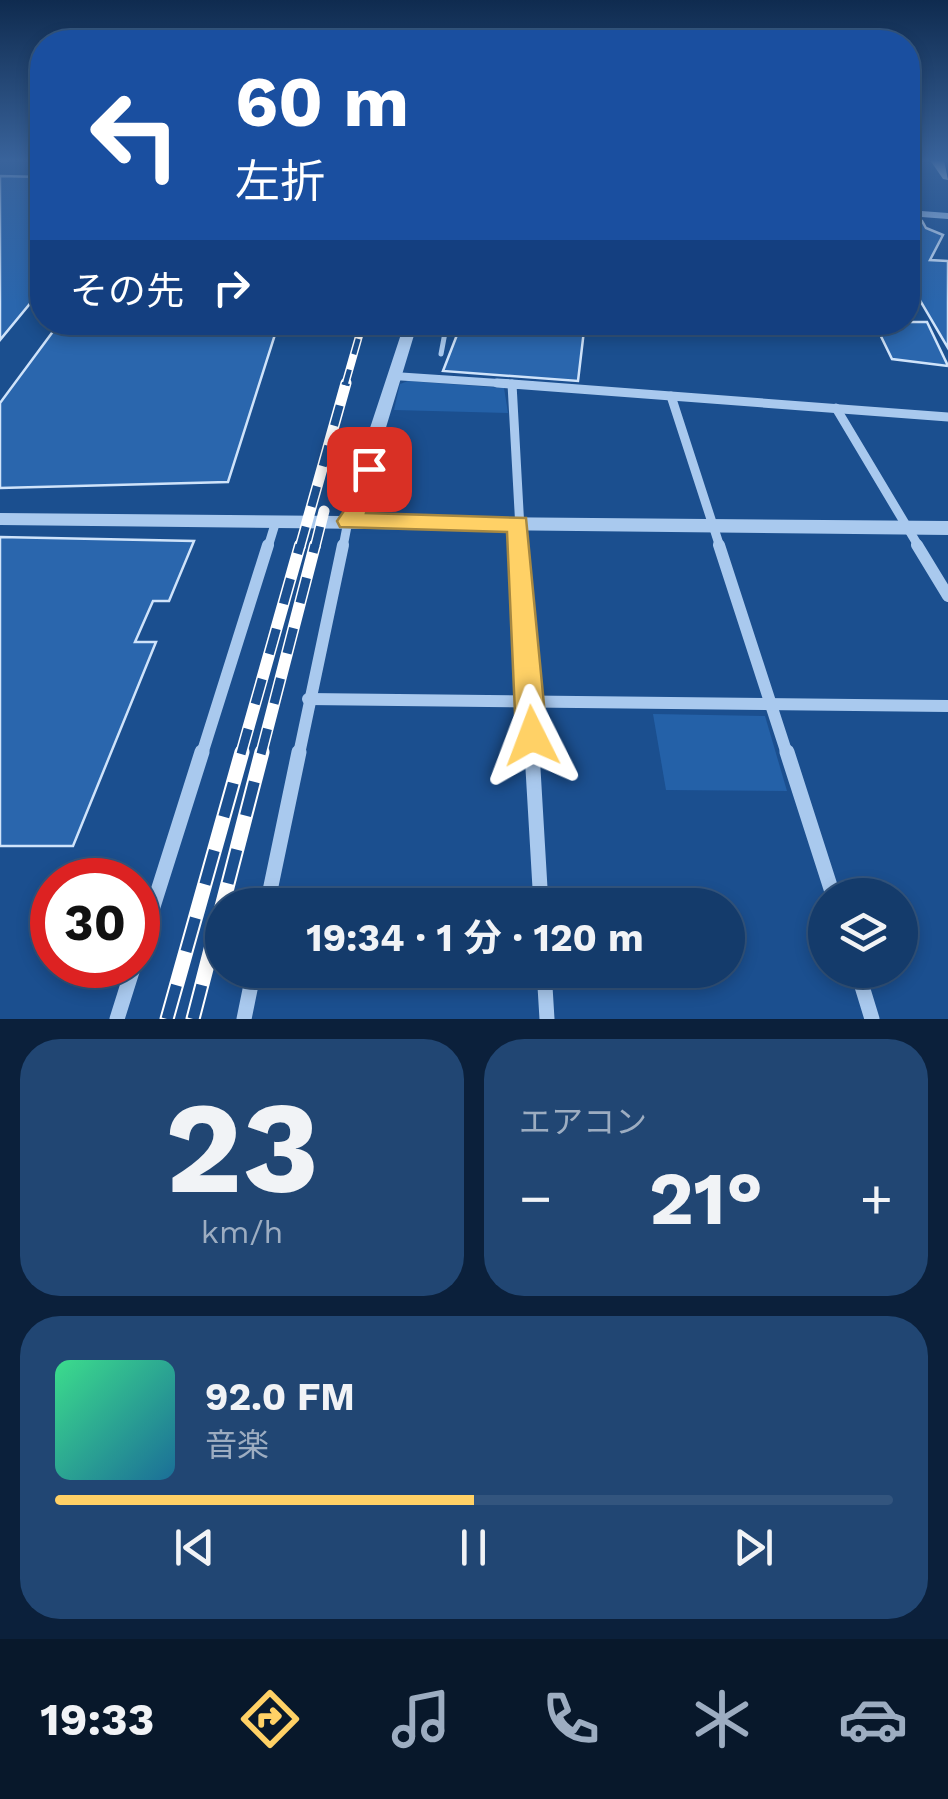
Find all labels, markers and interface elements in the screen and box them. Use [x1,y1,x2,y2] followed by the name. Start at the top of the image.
[235,61,409,143] text: 60 m
[70,70,200,200] icon: left
[235,155,325,208] text: 左折
[204,260,259,315] icon: right
[70,269,184,313] text: その先
[327,427,412,512] pin
[342,442,397,497] icon: arrive
[480,684,584,788] position arrow
[30,858,160,988] speed limit sign: 30
[808,878,918,988] map controls
[808,878,918,988] button: layers
[306,916,644,960] text: 19:34 · 1 分 · 120 m
[165,1071,319,1224] text: 23
[519,1103,647,1141] text: エアコン
[649,1154,763,1242] text: 21°
[519,1166,552,1230] text: −
[860,1166,893,1230] text: +
[201,1213,283,1251] text: km/h
[205,1375,355,1419] text: 92.0 FM
[205,1426,269,1464] text: 音楽
[167,1520,222,1575] icon: previous
[446,1520,501,1575] icon: pause
[726,1520,781,1575] icon: next
[235,1684,305,1754] icon: directions
[386,1684,456,1754] icon: music
[536,1684,606,1754] icon: phone
[687,1684,757,1754] icon: climate
[838,1684,908,1754] icon: car
[40,1693,154,1746] text: 19:33

